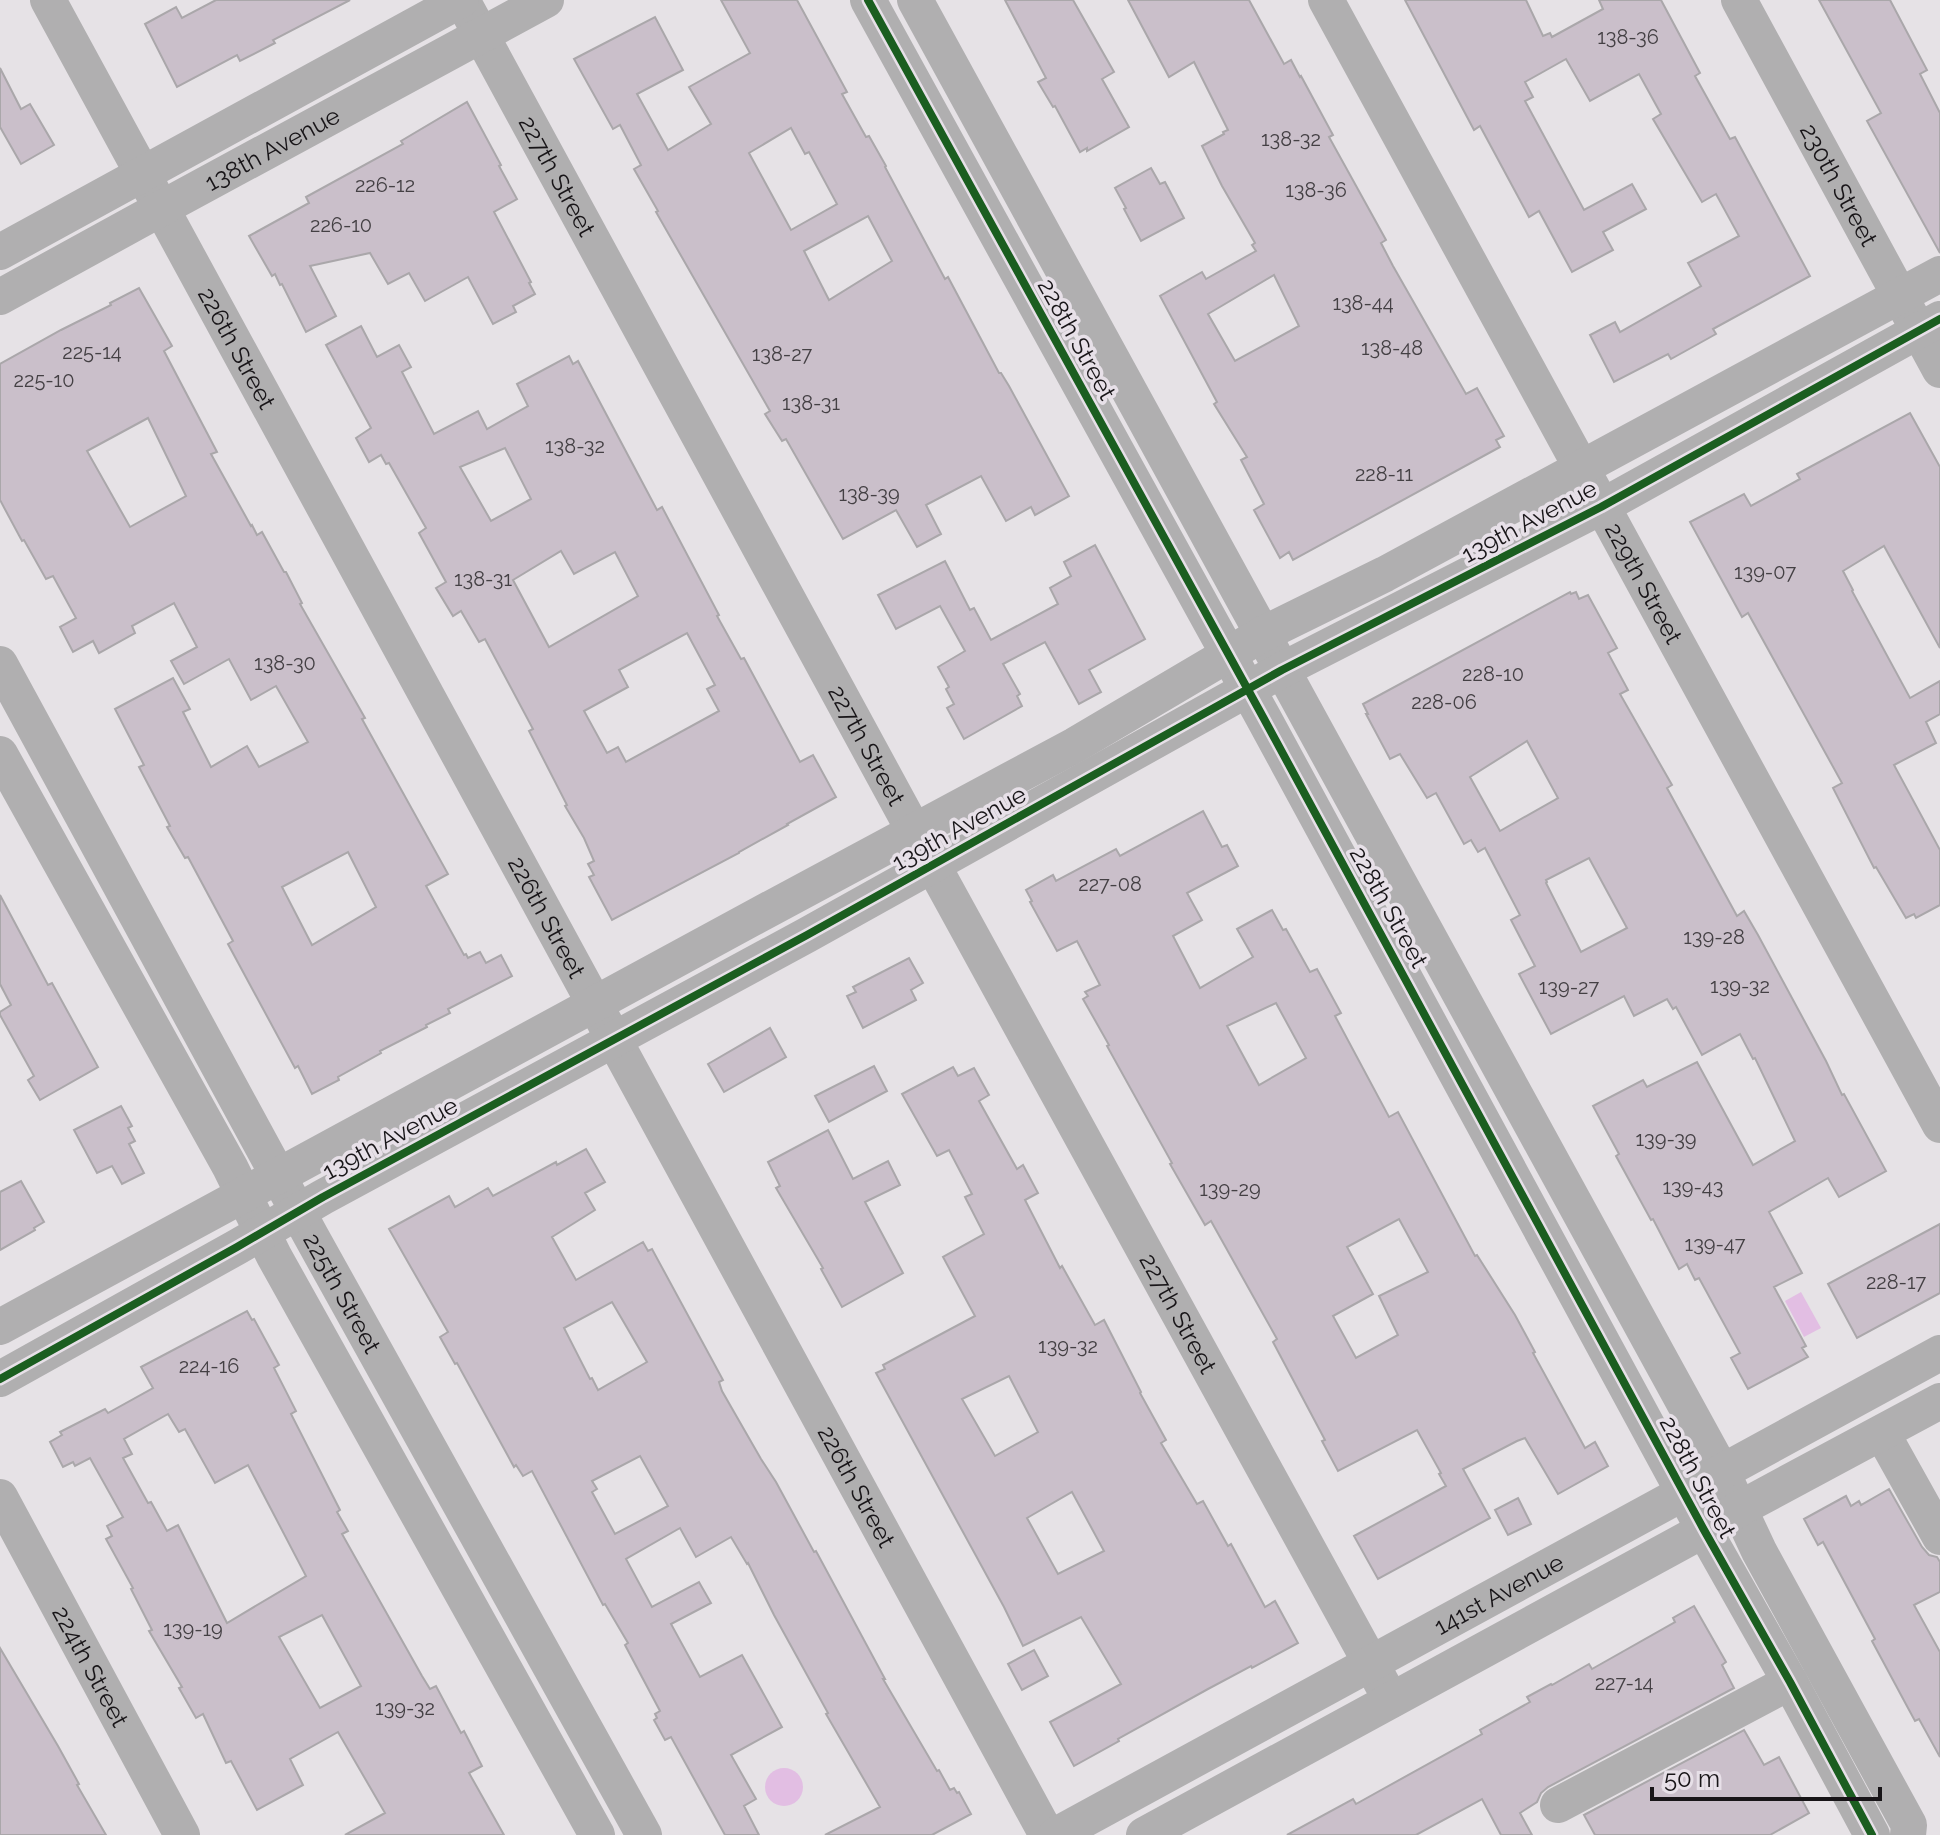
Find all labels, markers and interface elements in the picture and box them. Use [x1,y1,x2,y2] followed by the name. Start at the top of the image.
[1597,25,1659,49] house number: 138-36
[200,100,344,197] street label: 138th Avenue
[513,111,602,241] street label: 227th Street
[1794,118,1884,251] street label: 230th Street
[1261,127,1321,151] house number: 138-32
[355,173,415,197] house number: 226-12
[1285,178,1347,202] house number: 138-36
[310,213,372,237] house number: 226-10
[1032,273,1122,405] street label: 228th Street
[193,282,282,414] street label: 226th Street
[1332,291,1394,315] house number: 138-44
[1361,336,1423,360] house number: 138-48
[62,340,122,364] house number: 225-14
[752,342,813,366] house number: 138-27
[14,368,74,392] house number: 225-10
[782,391,840,415] house number: 138-31
[545,434,605,458] house number: 138-32
[1355,462,1414,486] house number: 228-11
[1457,473,1601,569] street label: 139th Avenue
[838,482,900,506] house number: 138-39
[1599,517,1689,649] street label: 229th Street
[1734,560,1796,584] house number: 139-07
[454,567,512,591] house number: 138-31
[254,651,316,675] house number: 138-30
[1462,662,1524,686] house number: 228-10
[823,680,912,810] street label: 227th Street
[1411,690,1477,714] house number: 228-06
[887,779,1031,877] street label: 139th Avenue
[1344,841,1434,973] street label: 228th Street
[502,851,592,983] street label: 226th Street
[1078,872,1142,896] house number: 227-08
[1683,925,1745,949] house number: 139-28
[1710,974,1770,998] house number: 139-32
[1539,975,1600,999] house number: 139-27
[318,1090,462,1186] street label: 139th Avenue
[1635,1127,1697,1151] house number: 139-39
[1663,1175,1723,1199] house number: 139-43
[1199,1177,1261,1201] house number: 139-29
[298,1228,387,1358] street label: 225th Street
[1685,1232,1746,1256] house number: 139-47
[1134,1248,1223,1378] street label: 227th Street
[1866,1270,1926,1294] house number: 228-17
[1038,1334,1098,1358] house number: 139-32
[179,1354,239,1378] house number: 224-16
[1654,1411,1742,1543] street label: 228th Street
[812,1420,902,1552] street label: 226th Street
[1429,1547,1568,1641] street label: 141st Avenue
[47,1601,135,1731] street label: 224th Street
[163,1617,223,1641] house number: 139-19
[1595,1671,1653,1695] house number: 227-14
[375,1696,435,1720] house number: 139-32
[1652,1751,1880,1801] scale bar
[1664,1764,1720,1793] text: 50 m

